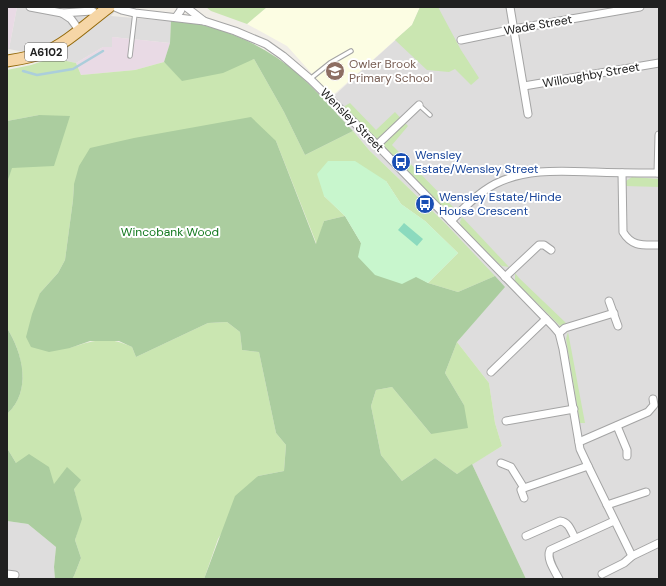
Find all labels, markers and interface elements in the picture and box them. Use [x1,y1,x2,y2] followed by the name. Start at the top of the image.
[503,11,574,39] street label: Wade Street
[25,43,67,61] road number: A6102
[349,56,432,86] place label: Owler Brook Primary School
[541,59,641,91] street label: Willoughby Street
[324,60,346,82] school or university icon: Owler Brook Primary School
[317,85,388,156] street label: Wensley Street
[415,147,539,177] place label: Wensley Estate/Wensley Street
[390,151,412,173] bus stop icon: Wensley Estate/Wensley Street
[439,189,562,219] place label: Wensley Estate/Hinde House Crescent
[414,193,436,215] bus stop icon: Wensley Estate/Hinde House Crescent
[121,224,219,240] park label: Wincobank Wood

